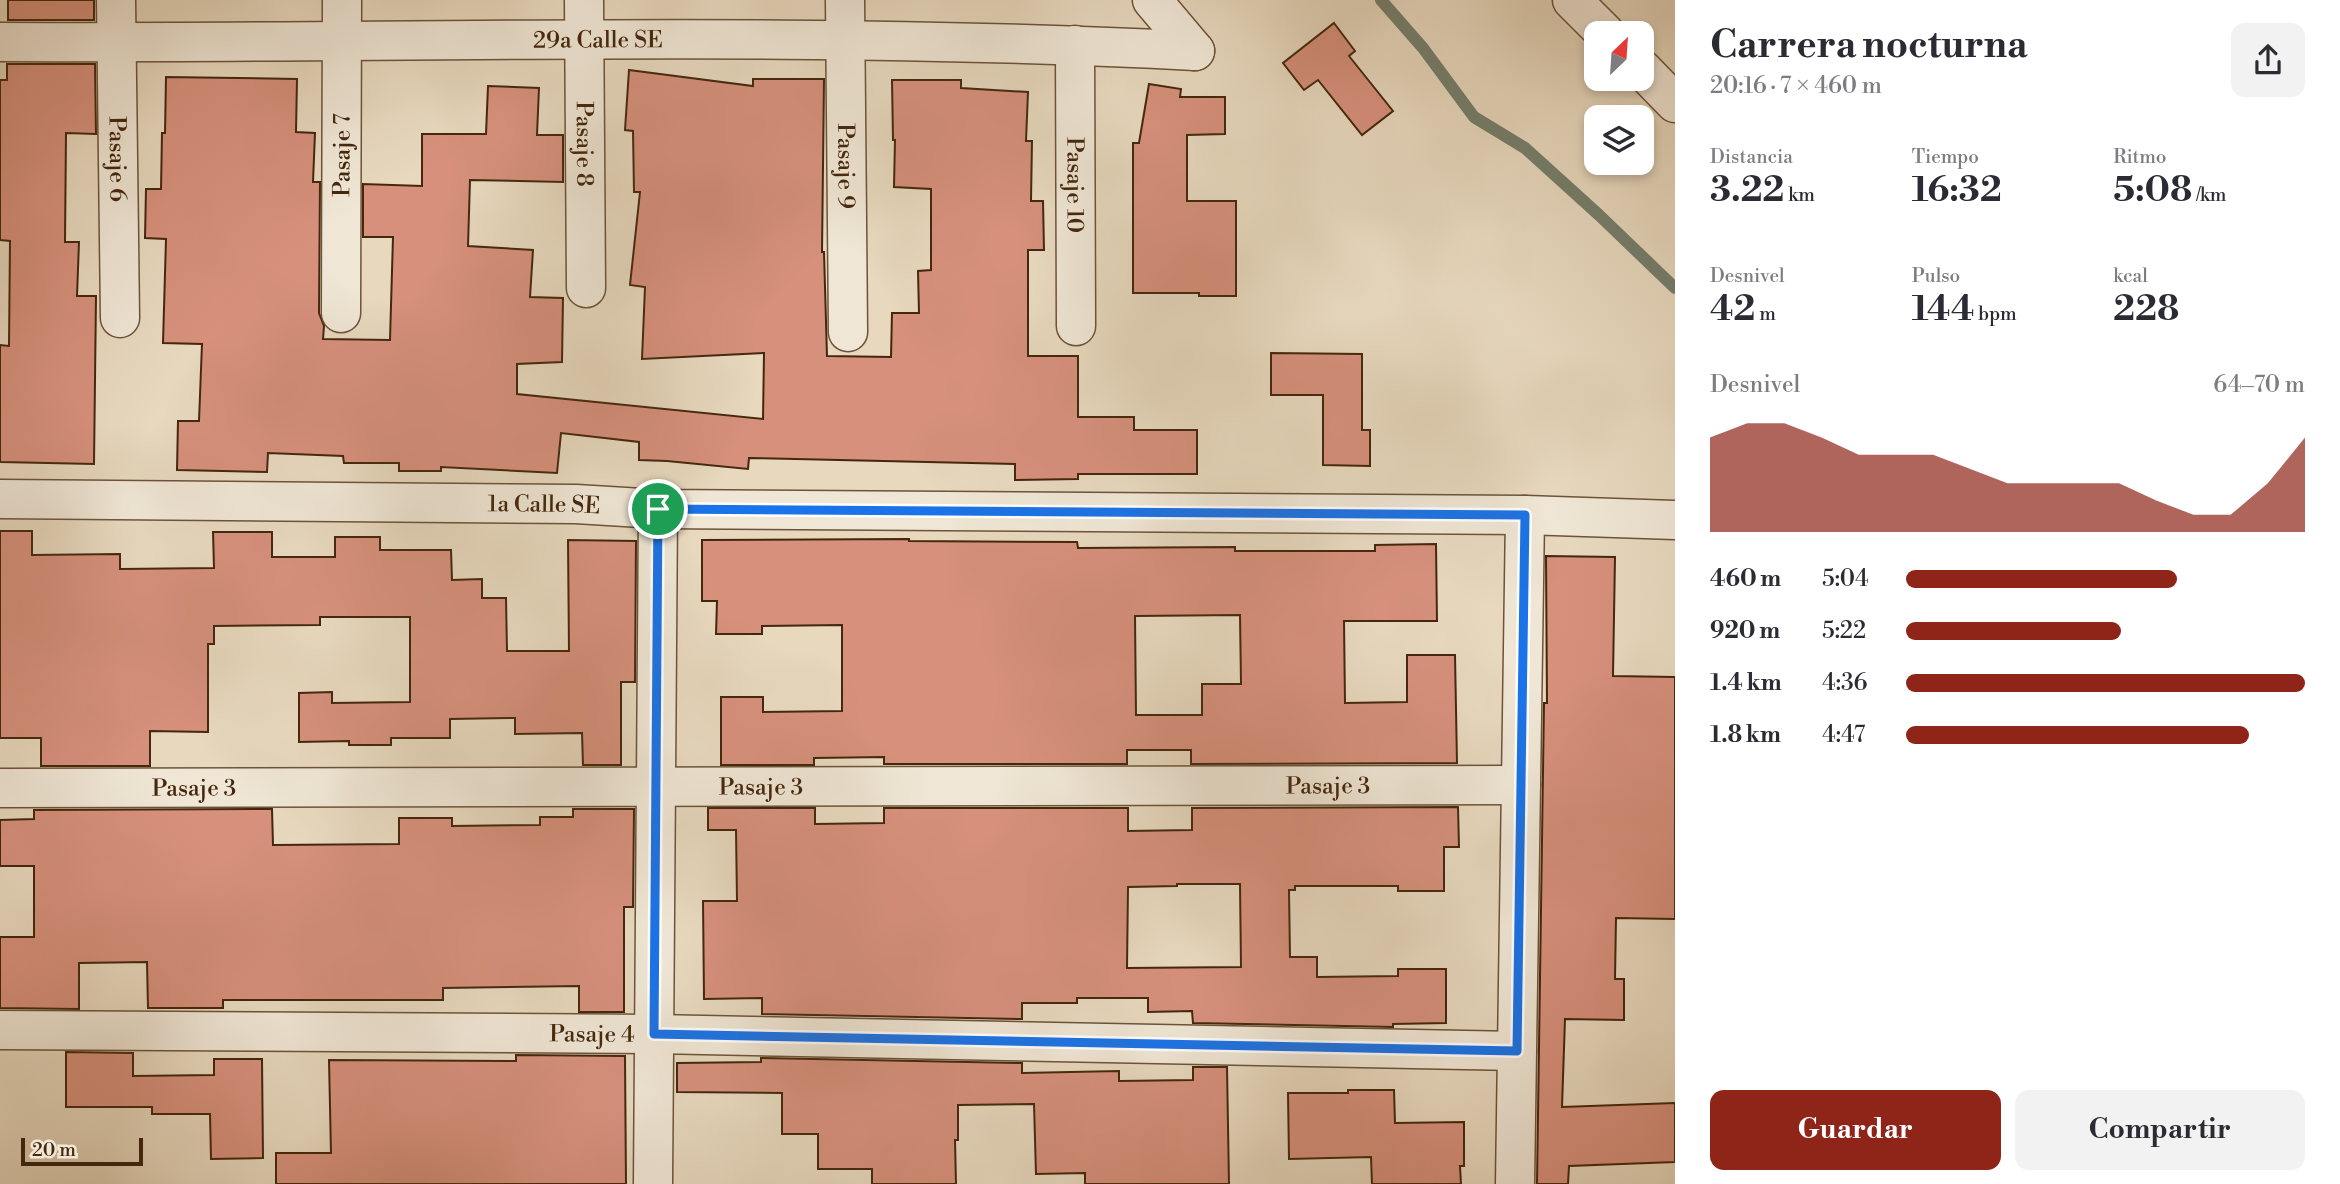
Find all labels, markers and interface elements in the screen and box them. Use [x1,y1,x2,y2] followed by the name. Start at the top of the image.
[1584,21,1654,91] north arrow
[1584,21,1654,175] map controls
[1710,22,2028,69] text: Carrera nocturna
[2231,23,2305,97] button: share
[533,26,663,55] street label: 29a Calle SE
[1710,72,1882,100] text: 20:16 · 7 × 460 m
[570,101,598,187] street label: Pasaje 8
[1584,105,1654,175] button: layers
[328,113,357,197] street label: Pasaje 7
[102,116,132,202] street label: Pasaje 6
[831,123,860,209] street label: Pasaje 9
[1060,137,1089,233] street label: Pasaje 10
[1710,145,1793,169] text: Distancia
[1912,145,1979,169] text: Tiempo
[2113,145,2167,169] text: Ritmo
[1710,169,1784,212] text: 3.22
[1912,169,2002,212] text: 16:32
[2113,169,2192,212] text: 5:08
[1784,183,1815,207] text: km
[2192,183,2226,207] text: /km
[1710,264,1785,288] text: Desnivel
[1912,264,1960,288] text: Pulso
[2113,264,2148,288] text: kcal
[1710,288,1755,331] text: 42
[1912,288,1974,331] text: 144
[2113,288,2179,331] text: 228
[1755,302,1776,326] text: m
[1974,302,2017,326] text: bpm
[1710,371,1800,399] text: Desnivel
[2213,371,2305,399] text: 64–70 m
[628,479,688,539] pin
[487,490,601,520] street label: 1a Calle SE
[639,490,677,528] icon: arrive
[1710,565,1781,593] text: 460 m
[1822,565,1869,593] text: 5:04
[1710,617,1780,645] text: 920 m
[1822,617,1866,645] text: 5:22
[1710,669,1782,697] text: 1.4 km
[1822,669,1868,697] text: 4:36
[1710,721,1781,749] text: 1.8 km
[1822,721,1865,749] text: 4:47
[1286,772,1370,800] street label: Pasaje 3
[719,773,803,802] street label: Pasaje 3
[152,775,236,803] street label: Pasaje 3
[549,1020,635,1049] street label: Pasaje 4
[1710,1090,2001,1170] button: Guardar
[2015,1090,2305,1170] button: Compartir
[21,1135,144,1167] scale bar
[32,1138,76,1162] text: 20 m

